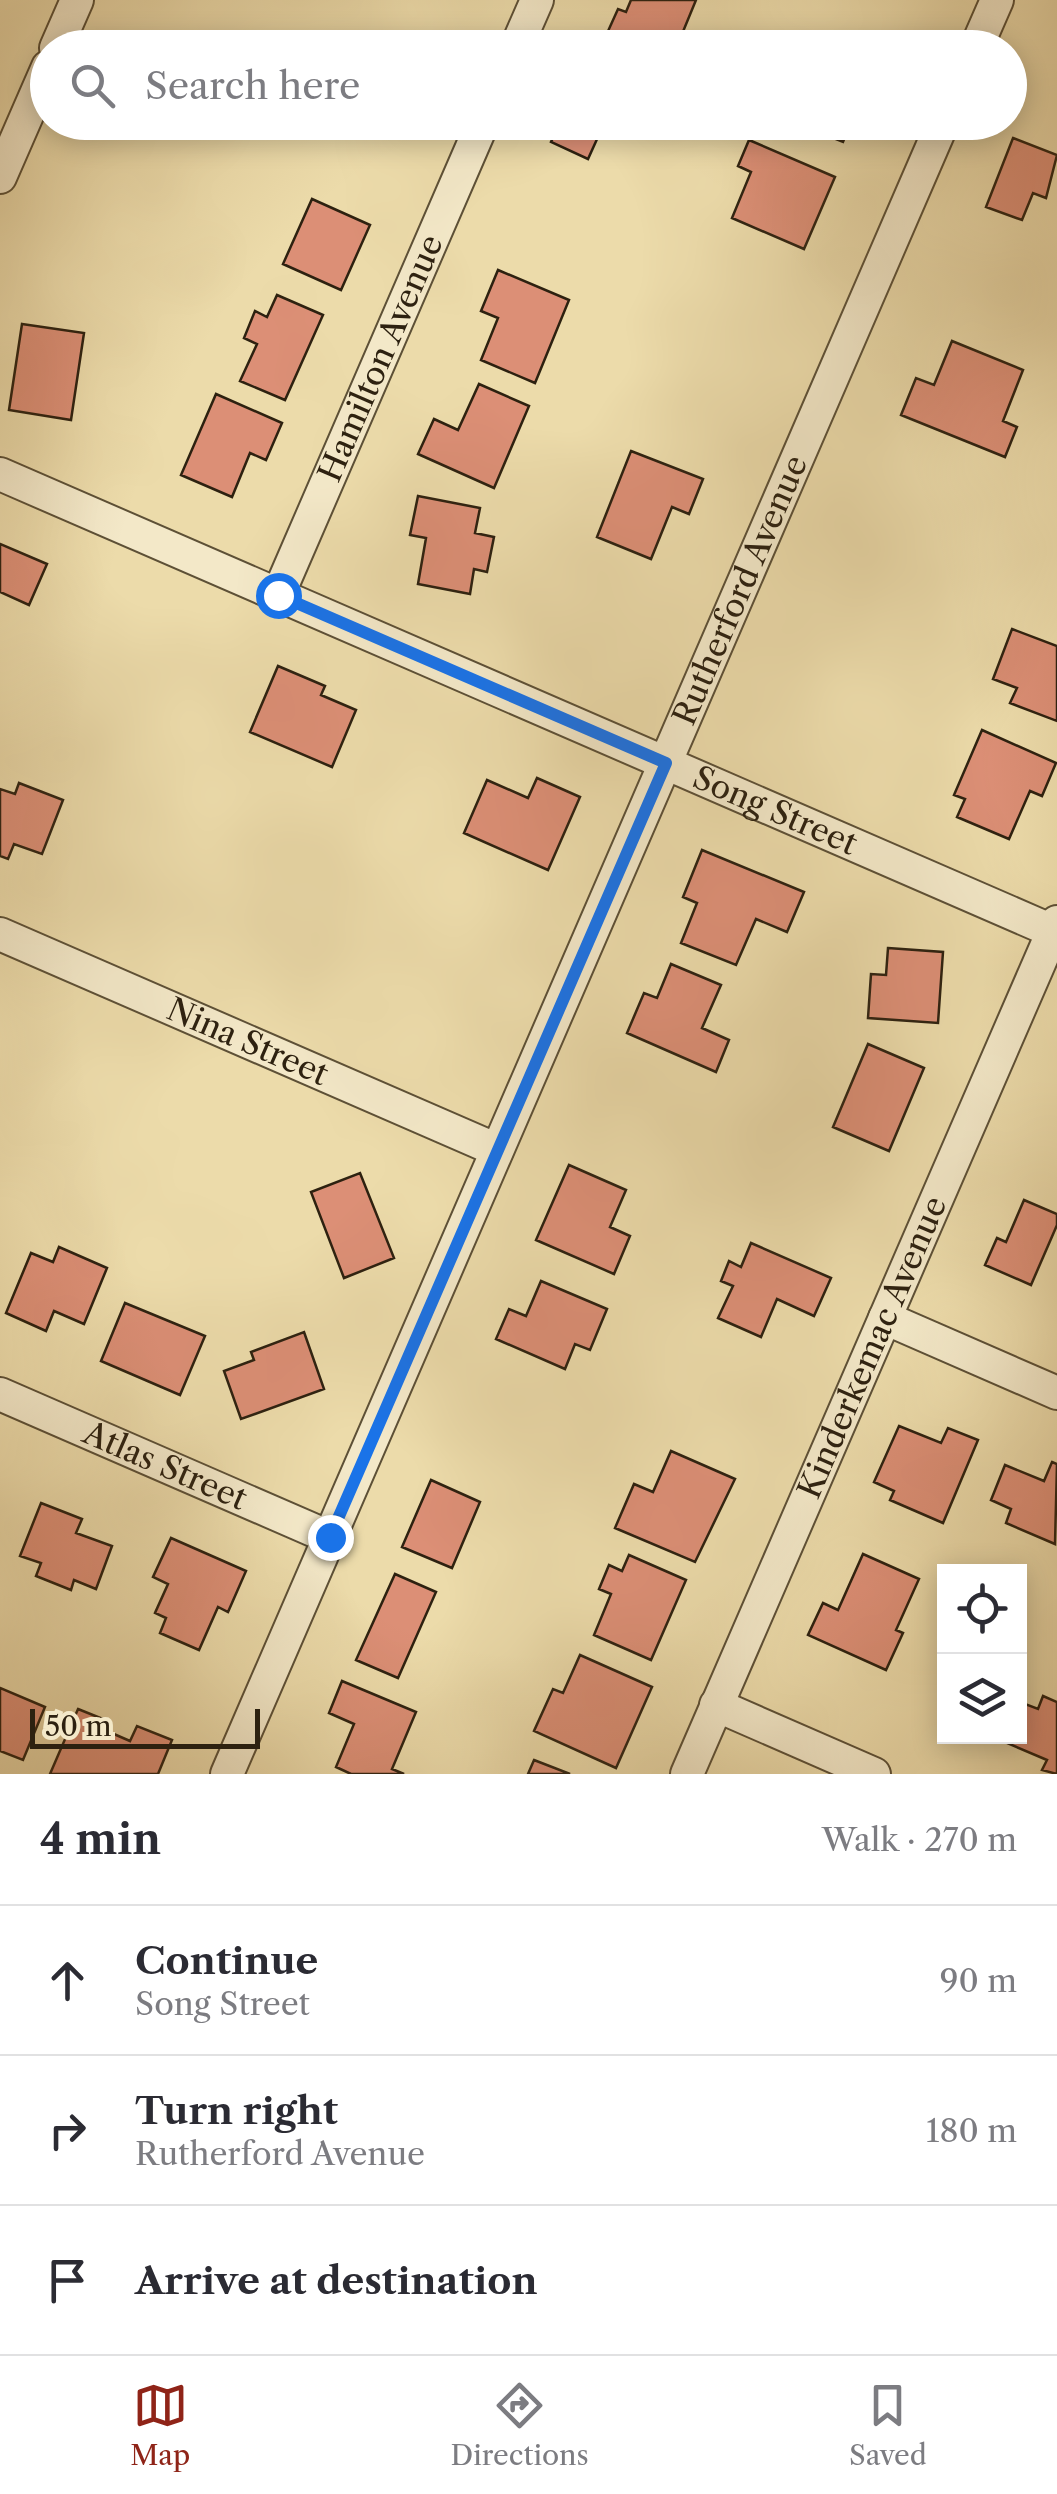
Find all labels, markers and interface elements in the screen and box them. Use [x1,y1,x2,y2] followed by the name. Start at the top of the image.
[30,30,1027,140] search box
[65,58,120,113] icon: search
[145,62,360,109] text: Search here
[310,229,451,487] street label: Hamilton Avenue
[664,449,815,731] street label: Rutherford Avenue
[256,573,302,619] route start
[687,757,864,863] street label: Song Street
[161,989,335,1094] street label: Nina Street
[789,1190,954,1504] street label: Kinderkemac Avenue
[77,1412,254,1518] street label: Atlas Street
[308,1515,354,1561] route end
[937,1564,1027,1744] map controls
[937,1564,1027,1654] button: locate
[937,1654,1027,1744] button: layers
[30,1704,260,1748] scale bar
[45,1709,112,1743] text: 50 m
[40,1813,161,1865] text: 4 min
[822,1820,1017,1859] text: Walk · 270 m
[135,1937,318,1984] text: Continue
[40,1953,95,2008] icon: ahead
[940,1961,1017,2000] text: 90 m
[135,1984,310,2023] text: Song Street
[135,2087,338,2134] text: Turn right
[40,2103,95,2158] icon: right
[926,2111,1017,2150] text: 180 m
[135,2134,425,2173] text: Rutherford Avenue
[40,2253,95,2308] icon: arrive
[135,2257,538,2304] text: Arrive at destination
[130,2378,190,2472] tab: Map
[450,2378,589,2472] tab: Directions
[849,2378,927,2472] tab: Saved

